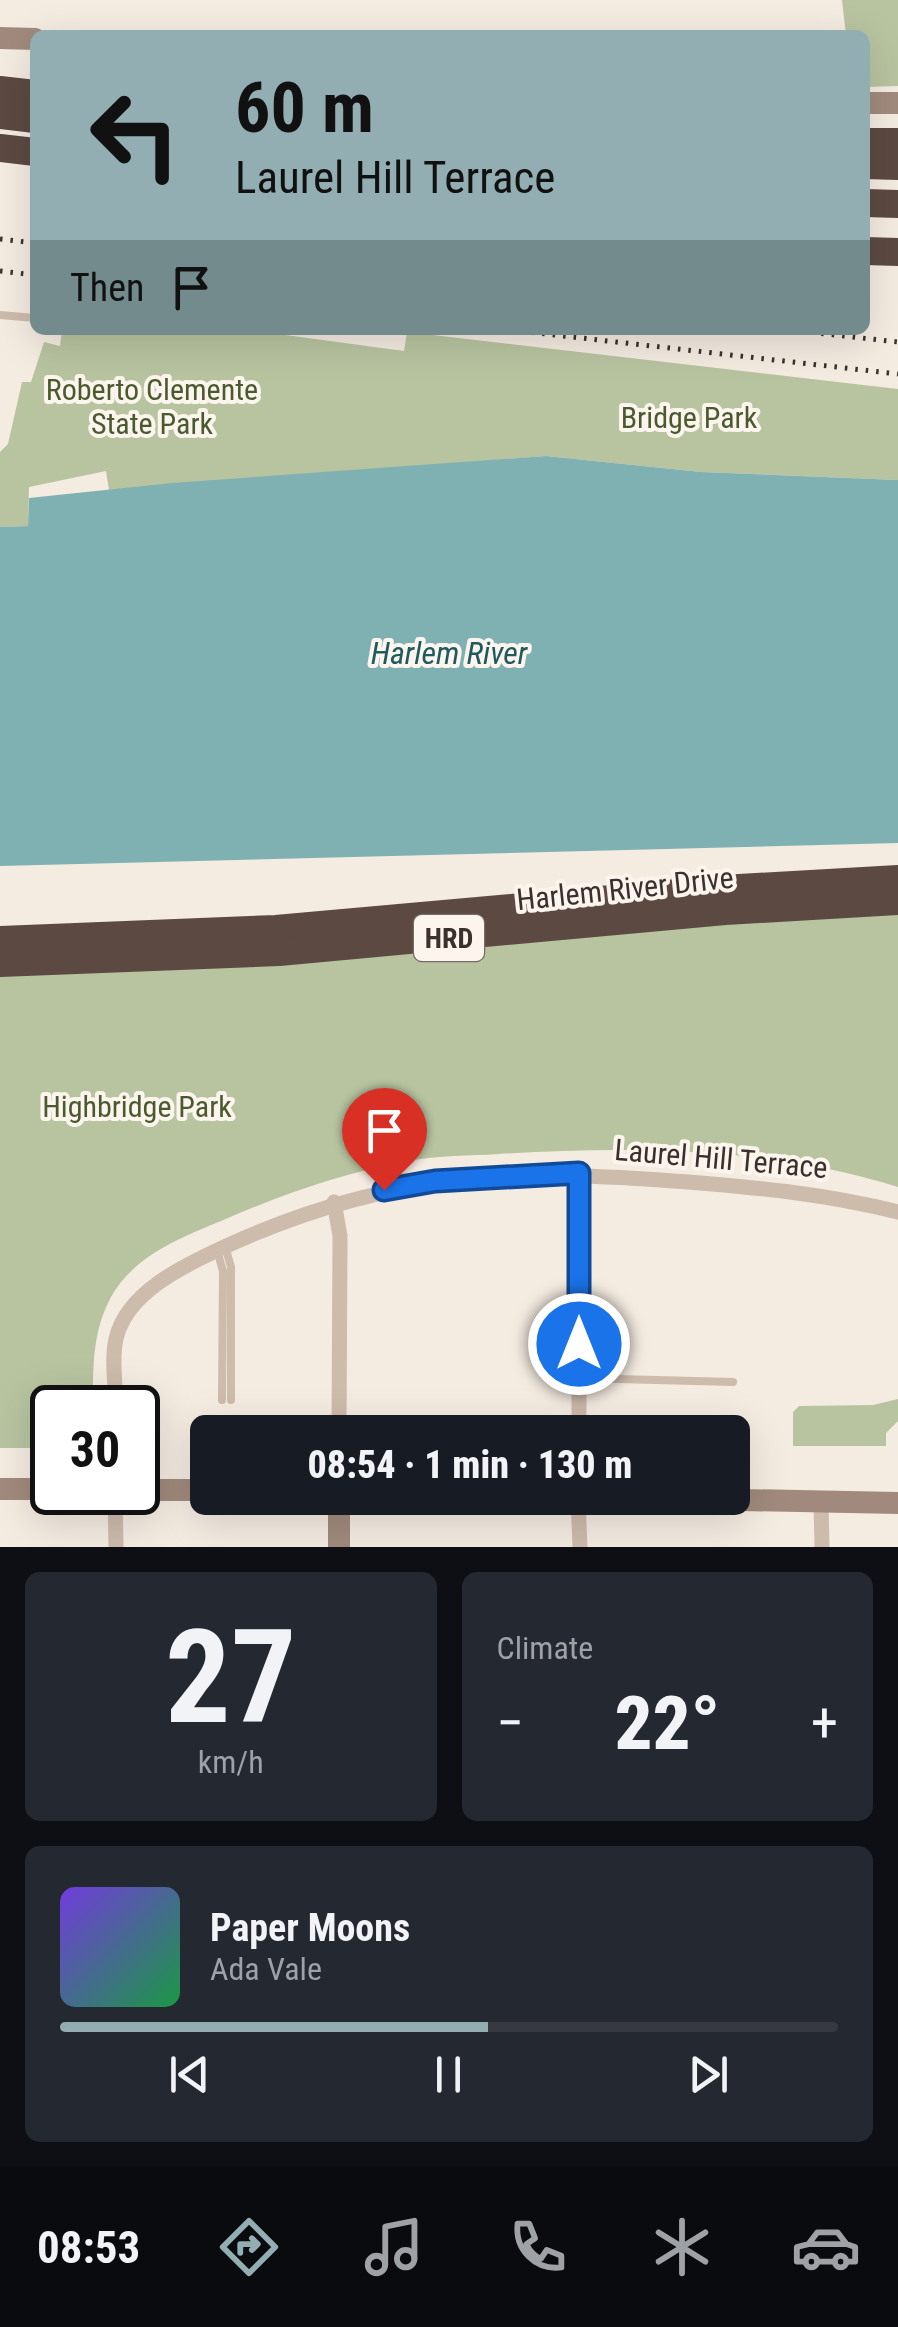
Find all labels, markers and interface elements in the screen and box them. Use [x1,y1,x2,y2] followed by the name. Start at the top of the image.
[235,67,374,149] text: 60 m
[70,70,200,200] icon: left
[235,151,555,204] text: Laurel Hill Terrace
[164,260,219,315] icon: arrive
[70,266,144,310] text: Then
[46,372,258,441] park label: Roberto Clemente State Park
[621,400,758,435] park label: Bridge Park
[371,634,529,672] water label: Harlem River
[515,860,735,917] street label: Harlem River Drive
[414,915,484,961] road number: HRD
[342,1088,427,1191] pin
[42,1089,232,1124] park label: Highbridge Park
[357,1103,412,1158] icon: arrive
[613,1132,829,1185] street label: Laurel Hill Terrace
[527,1292,631,1396] position arrow
[30,1385,160,1515] speed limit sign: 30
[308,1443,632,1487] text: 08:54 · 1 min · 130 m
[165,1601,296,1754] text: 27
[497,1629,593,1667] text: Climate
[614,1679,720,1767] text: 22°
[497,1691,524,1755] text: −
[811,1691,838,1755] text: +
[198,1743,264,1781] text: km/h
[210,1906,410,1950] text: Paper Moons
[210,1950,322,1988] text: Ada Vale
[162,2047,217,2102] icon: previous
[421,2047,476,2102] icon: pause
[681,2047,736,2102] icon: next
[214,2212,284,2282] icon: directions
[359,2212,429,2282] icon: music
[503,2212,573,2282] icon: phone
[647,2212,717,2282] icon: climate
[791,2212,861,2282] icon: car
[37,2221,140,2274] text: 08:53

